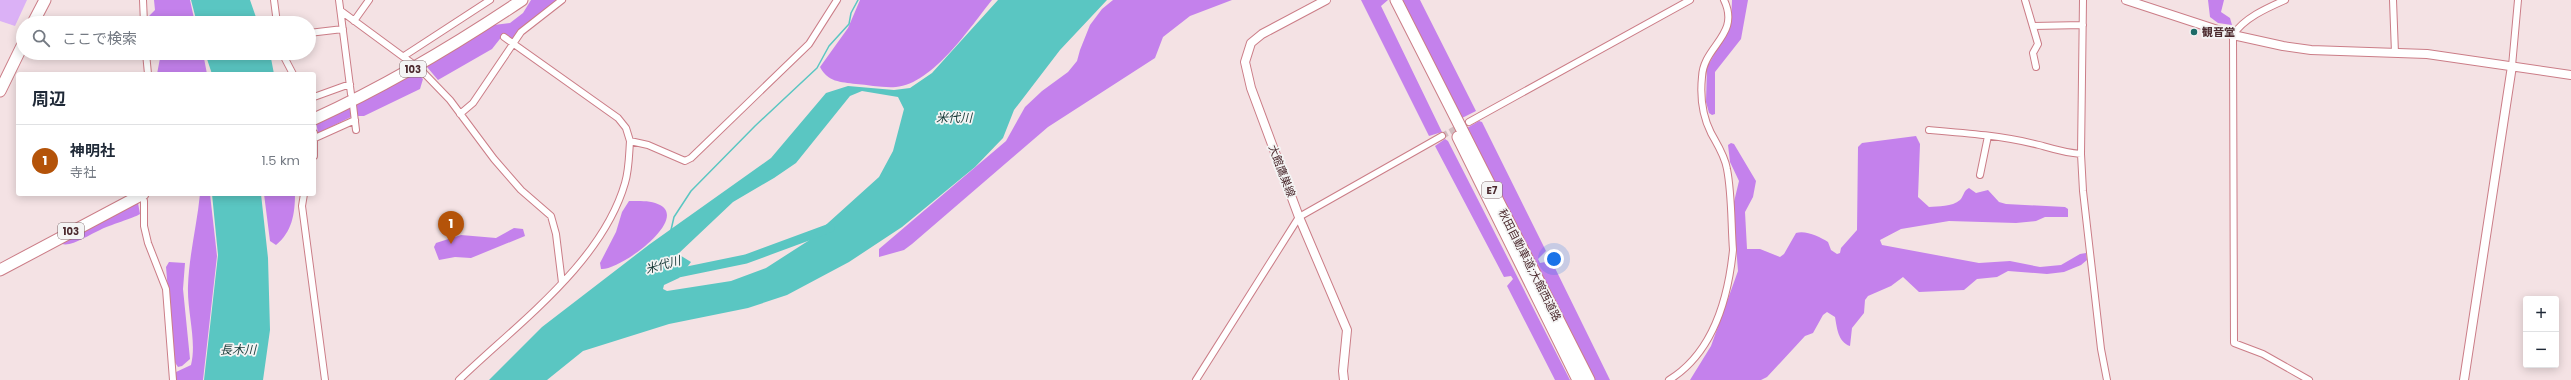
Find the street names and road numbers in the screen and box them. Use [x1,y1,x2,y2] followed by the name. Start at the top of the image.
[400,61,426,77] road number: 103
[1265,142,1299,200] street label: 大館鷹巣線
[1482,182,1502,198] road number: E7
[1495,206,1565,324] street label: 秋田自動車道;大館西道路
[58,223,84,239] road number: 103

